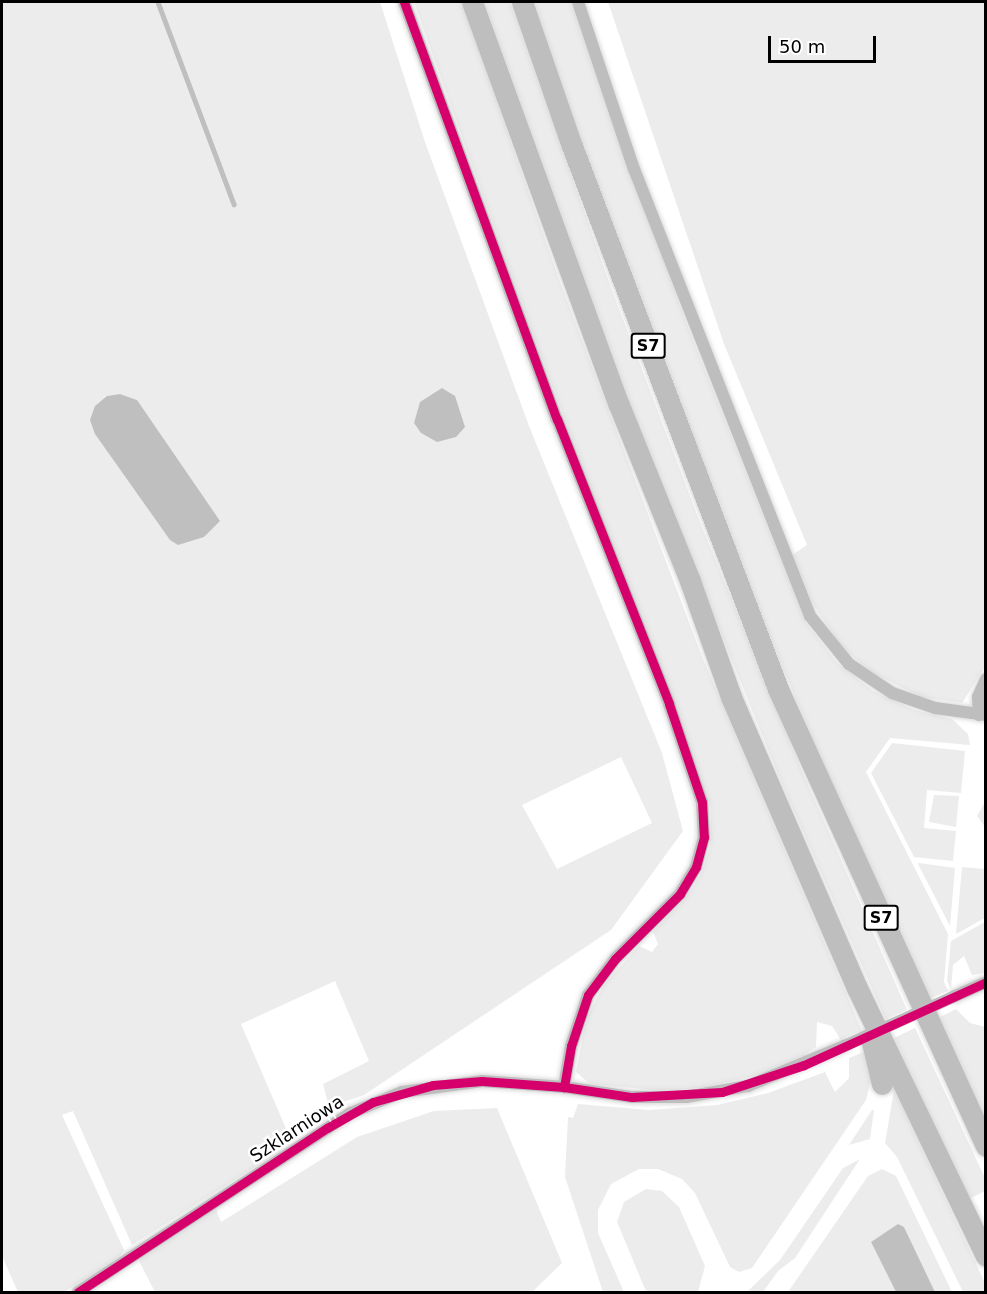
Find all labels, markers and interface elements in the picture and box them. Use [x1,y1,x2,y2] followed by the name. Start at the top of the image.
[771,24,879,62] scale bar
[779,36,825,57] text: 50 m
[630,333,666,359] road number: S7
[863,905,899,931] road number: S7
[246,1091,348,1167] street label: Szklarniowa

